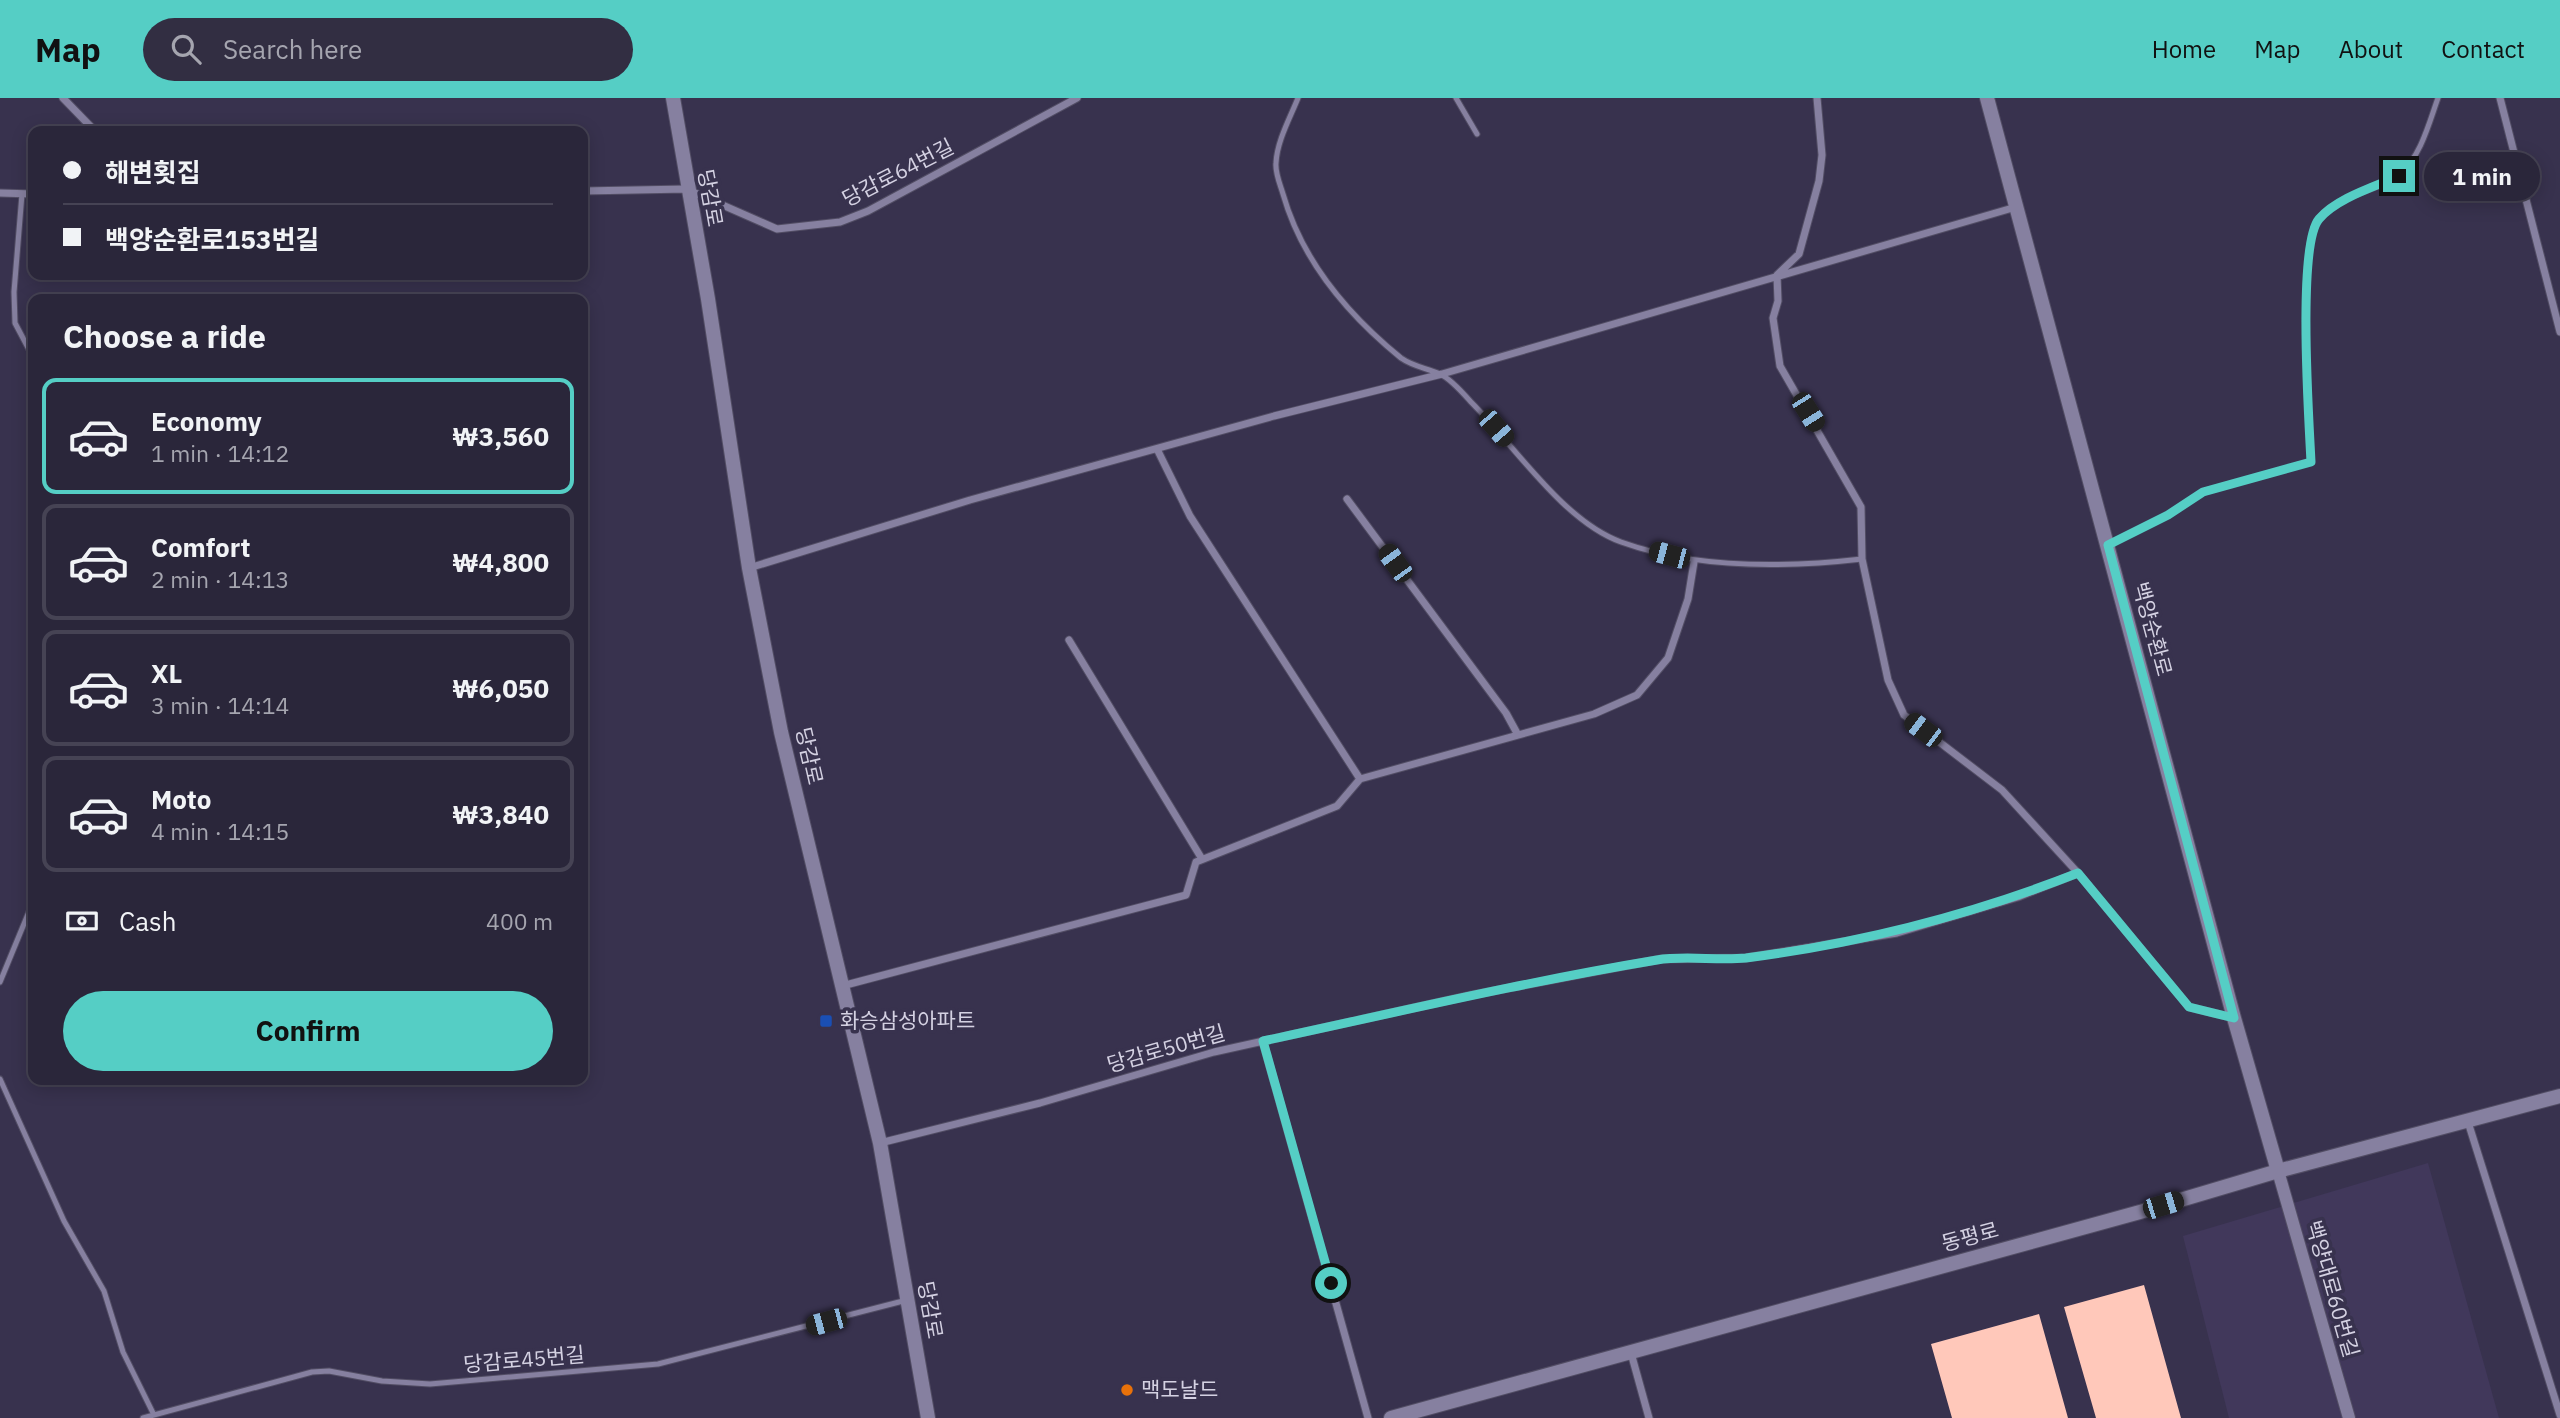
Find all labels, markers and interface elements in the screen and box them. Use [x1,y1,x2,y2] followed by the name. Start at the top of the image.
[143,18,633,81] search box
[35,28,101,71] text: Map
[167,30,205,68] icon: search
[223,32,362,66] text: Search here
[2152,33,2216,65] text: Home
[2254,33,2300,65] text: Map
[2338,33,2403,65] text: About
[2441,33,2525,65] text: Contact
[837,132,958,212] street label: 당감로64번길
[2424,152,2539,200] callout: 1 min
[105,155,201,189] text: 해변횟집
[2383,160,2415,192] route end
[2452,161,2512,191] text: 1 min
[692,167,730,229] street label: 당감로
[105,222,319,256] text: 백양순환로153번길
[63,315,266,357] text: Choose a ride
[1788,389,1829,435] car
[151,404,262,438] text: Economy
[67,405,130,468] icon: car
[1475,405,1518,451] car
[452,419,549,453] text: ₩3,560
[151,438,289,468] text: 1 min · 14:12
[151,530,250,564] text: Comfort
[67,531,130,594] icon: car
[1646,539,1693,571] car
[1375,540,1416,586] car
[452,545,549,579] text: ₩4,800
[151,564,289,594] text: 2 min · 14:13
[2127,578,2179,679] street label: 백양순환로
[151,656,182,690] text: XL
[67,657,130,720] icon: car
[452,671,549,705] text: ₩6,050
[151,690,289,720] text: 3 min · 14:14
[1900,709,1947,751] car
[790,724,830,787] street label: 당감로
[151,782,211,816] text: Moto
[67,783,130,846] icon: car
[452,797,549,831] text: ₩3,840
[151,816,289,846] text: 4 min · 14:15
[63,902,101,940] icon: cash
[119,904,176,938] text: Cash
[486,906,553,936] text: 400 m
[63,991,553,1071] button: Confirm
[840,1006,975,1034] place label: 화승삼성아파트
[818,1013,834,1029] marker: 화승삼성아파트
[1103,1018,1228,1078] street label: 당감로50번길
[2140,1189,2187,1221] car
[1938,1215,2001,1257] street label: 동평로
[2300,1217,2366,1360] street label: 백양대로60번길
[1315,1267,1347,1299] route start
[912,1279,950,1341] street label: 당감로
[803,1306,850,1338] car
[462,1340,586,1378] street label: 당감로45번길
[1141,1375,1218,1403] place label: 맥도날드
[1119,1382,1135,1398] marker: 맥도날드

